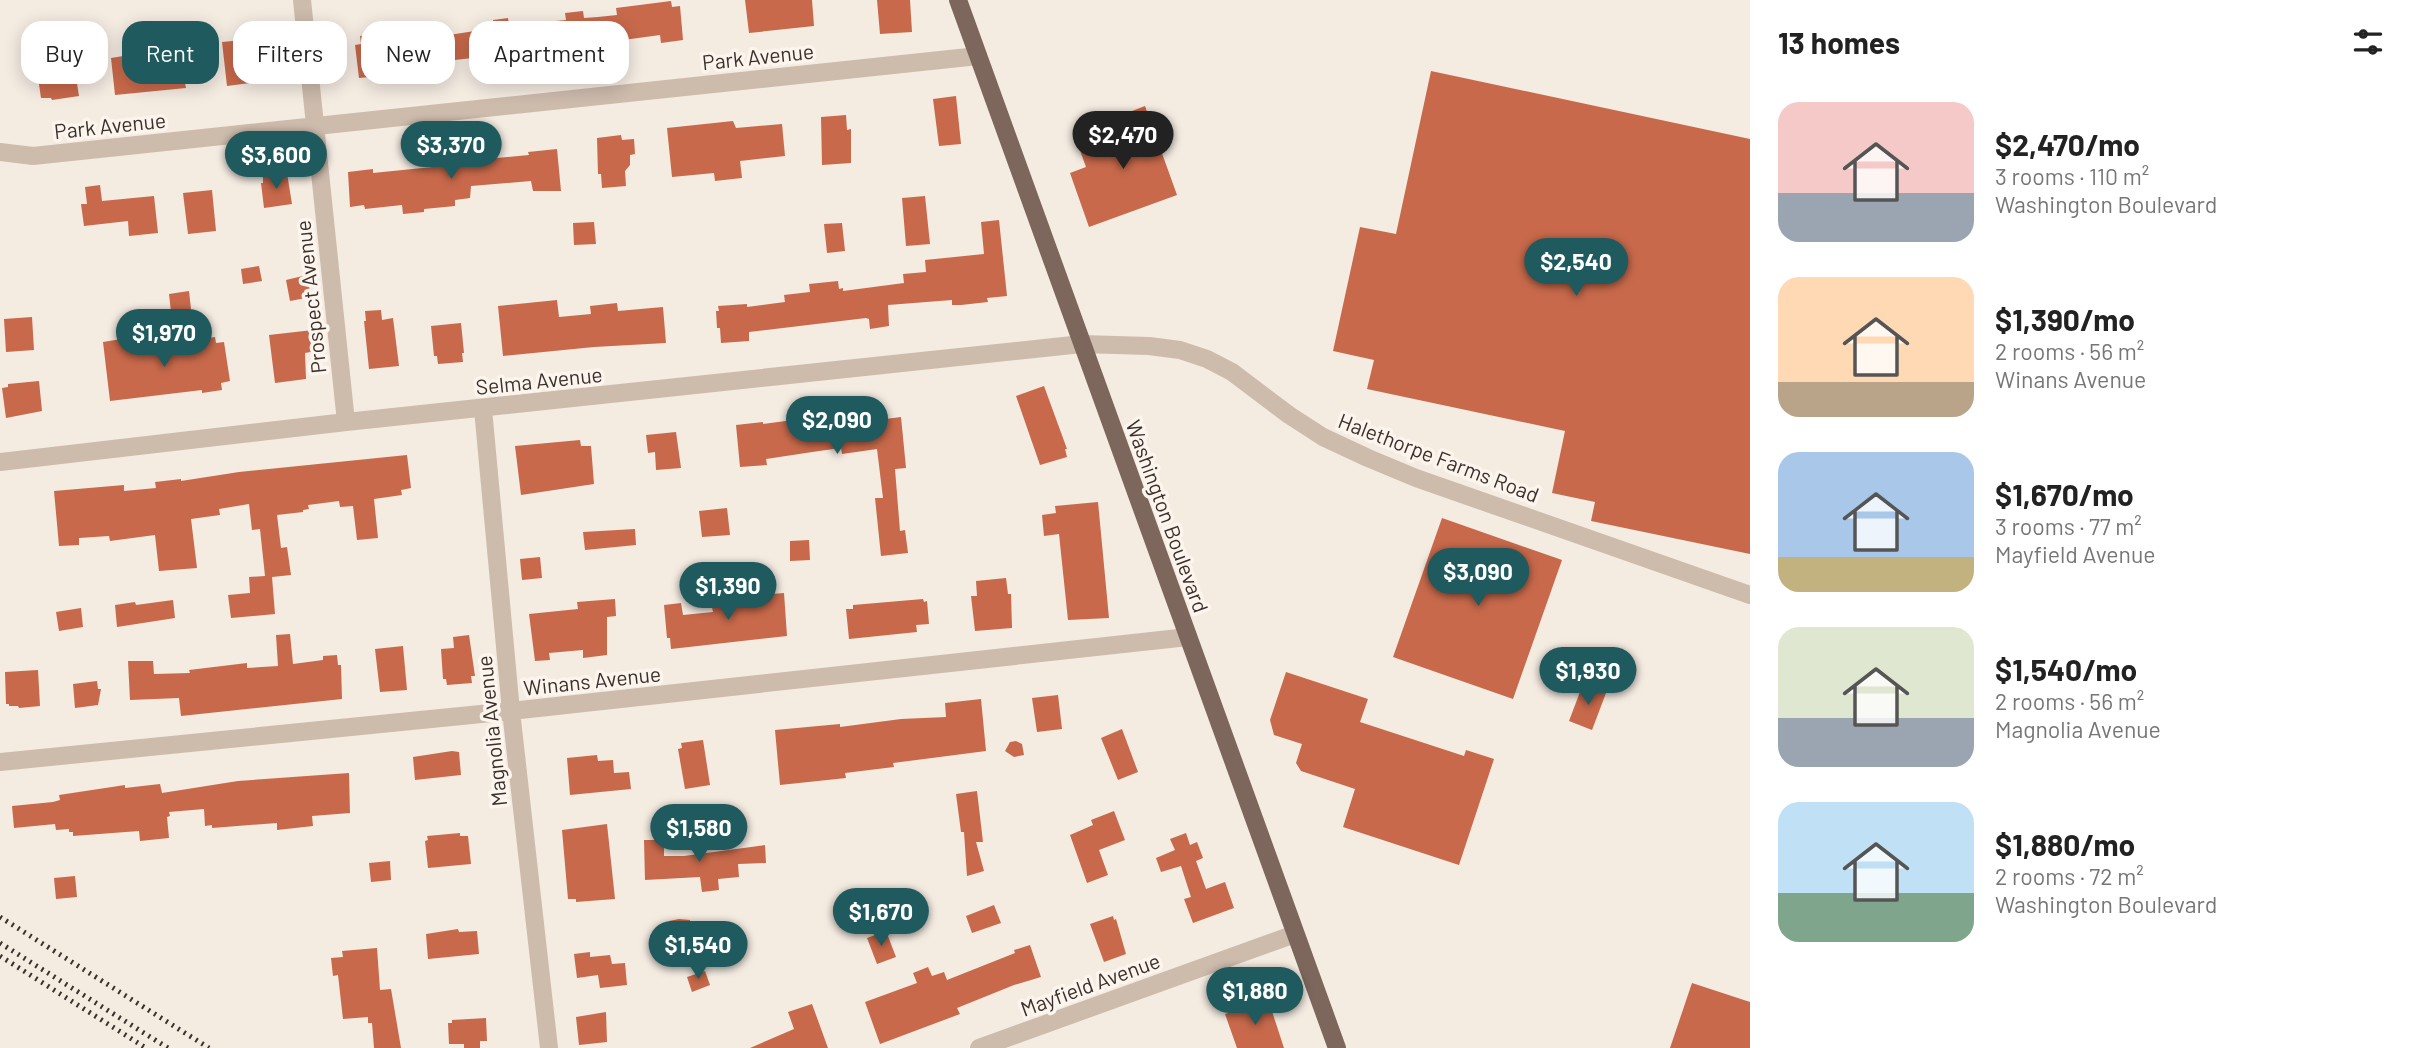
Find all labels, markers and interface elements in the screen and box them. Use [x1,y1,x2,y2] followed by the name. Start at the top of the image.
[21,21,108,84] chip: Buy
[122,21,219,84] chip: Rent
[233,21,347,84] chip: Filters
[361,21,455,84] chip: New
[469,21,629,84] chip: Apartment
[2349,23,2387,61] icon: filters
[1778,24,1900,60] text: 13 homes
[701,38,815,74] street label: Park Avenue
[53,107,167,143] street label: Park Avenue
[1066,111,1180,171] pin: $2,470
[1089,120,1157,148] text: $2,470
[394,122,508,181] pin: $3,370
[1995,126,2140,162] text: $2,470/mo
[417,130,485,158] text: $3,370
[1834,130,1918,214] icon: home
[219,132,333,191] pin: $3,600
[241,140,311,168] text: $3,600
[1995,162,2149,190] text: 3 rooms · 110 m²
[1995,190,2217,218] text: Washington Boulevard
[290,219,330,375] street label: Prospect Avenue
[1519,238,1633,298] pin: $2,540
[1540,247,1612,275] text: $2,540
[1995,301,2135,337] text: $1,390/mo
[1834,305,1918,389] icon: home
[107,310,221,369] pin: $1,970
[132,318,196,346] text: $1,970
[1995,337,2144,365] text: 2 rooms · 56 m²
[474,361,604,399] street label: Selma Avenue
[1995,365,2146,393] text: Winans Avenue
[780,396,894,456] pin: $2,090
[802,405,872,433] text: $2,090
[1335,407,1543,507] street label: Halethorpe Farms Road
[1122,416,1214,616] street label: Washington Boulevard
[1995,476,2134,512] text: $1,670/mo
[1834,480,1918,564] icon: home
[1995,512,2142,540] text: 3 rooms · 77 m²
[1995,540,2156,568] text: Mayfield Avenue
[1421,548,1535,608] pin: $3,090
[1443,557,1513,585] text: $3,090
[671,562,785,622] pin: $1,390
[695,571,761,599] text: $1,390
[1531,648,1645,707] pin: $1,930
[1995,651,2137,687] text: $1,540/mo
[471,654,511,808] street label: Magnolia Avenue
[1834,655,1918,739] icon: home
[1555,656,1621,684] text: $1,930
[522,660,662,700] street label: Winans Avenue
[1995,687,2144,715] text: 2 rooms · 56 m²
[1995,715,2161,743] text: Magnolia Avenue
[642,804,756,864] pin: $1,580
[666,813,732,841] text: $1,580
[1995,826,2135,862] text: $1,880/mo
[1834,830,1918,914] icon: home
[1995,862,2144,890] text: 2 rooms · 72 m²
[824,888,938,948] pin: $1,670
[1995,890,2217,918] text: Washington Boulevard
[849,897,913,925] text: $1,670
[641,922,755,981] pin: $1,540
[665,930,731,958] text: $1,540
[1017,947,1163,1021] street label: Mayfield Avenue
[1198,968,1312,1027] pin: $1,880
[1222,976,1288,1004] text: $1,880

